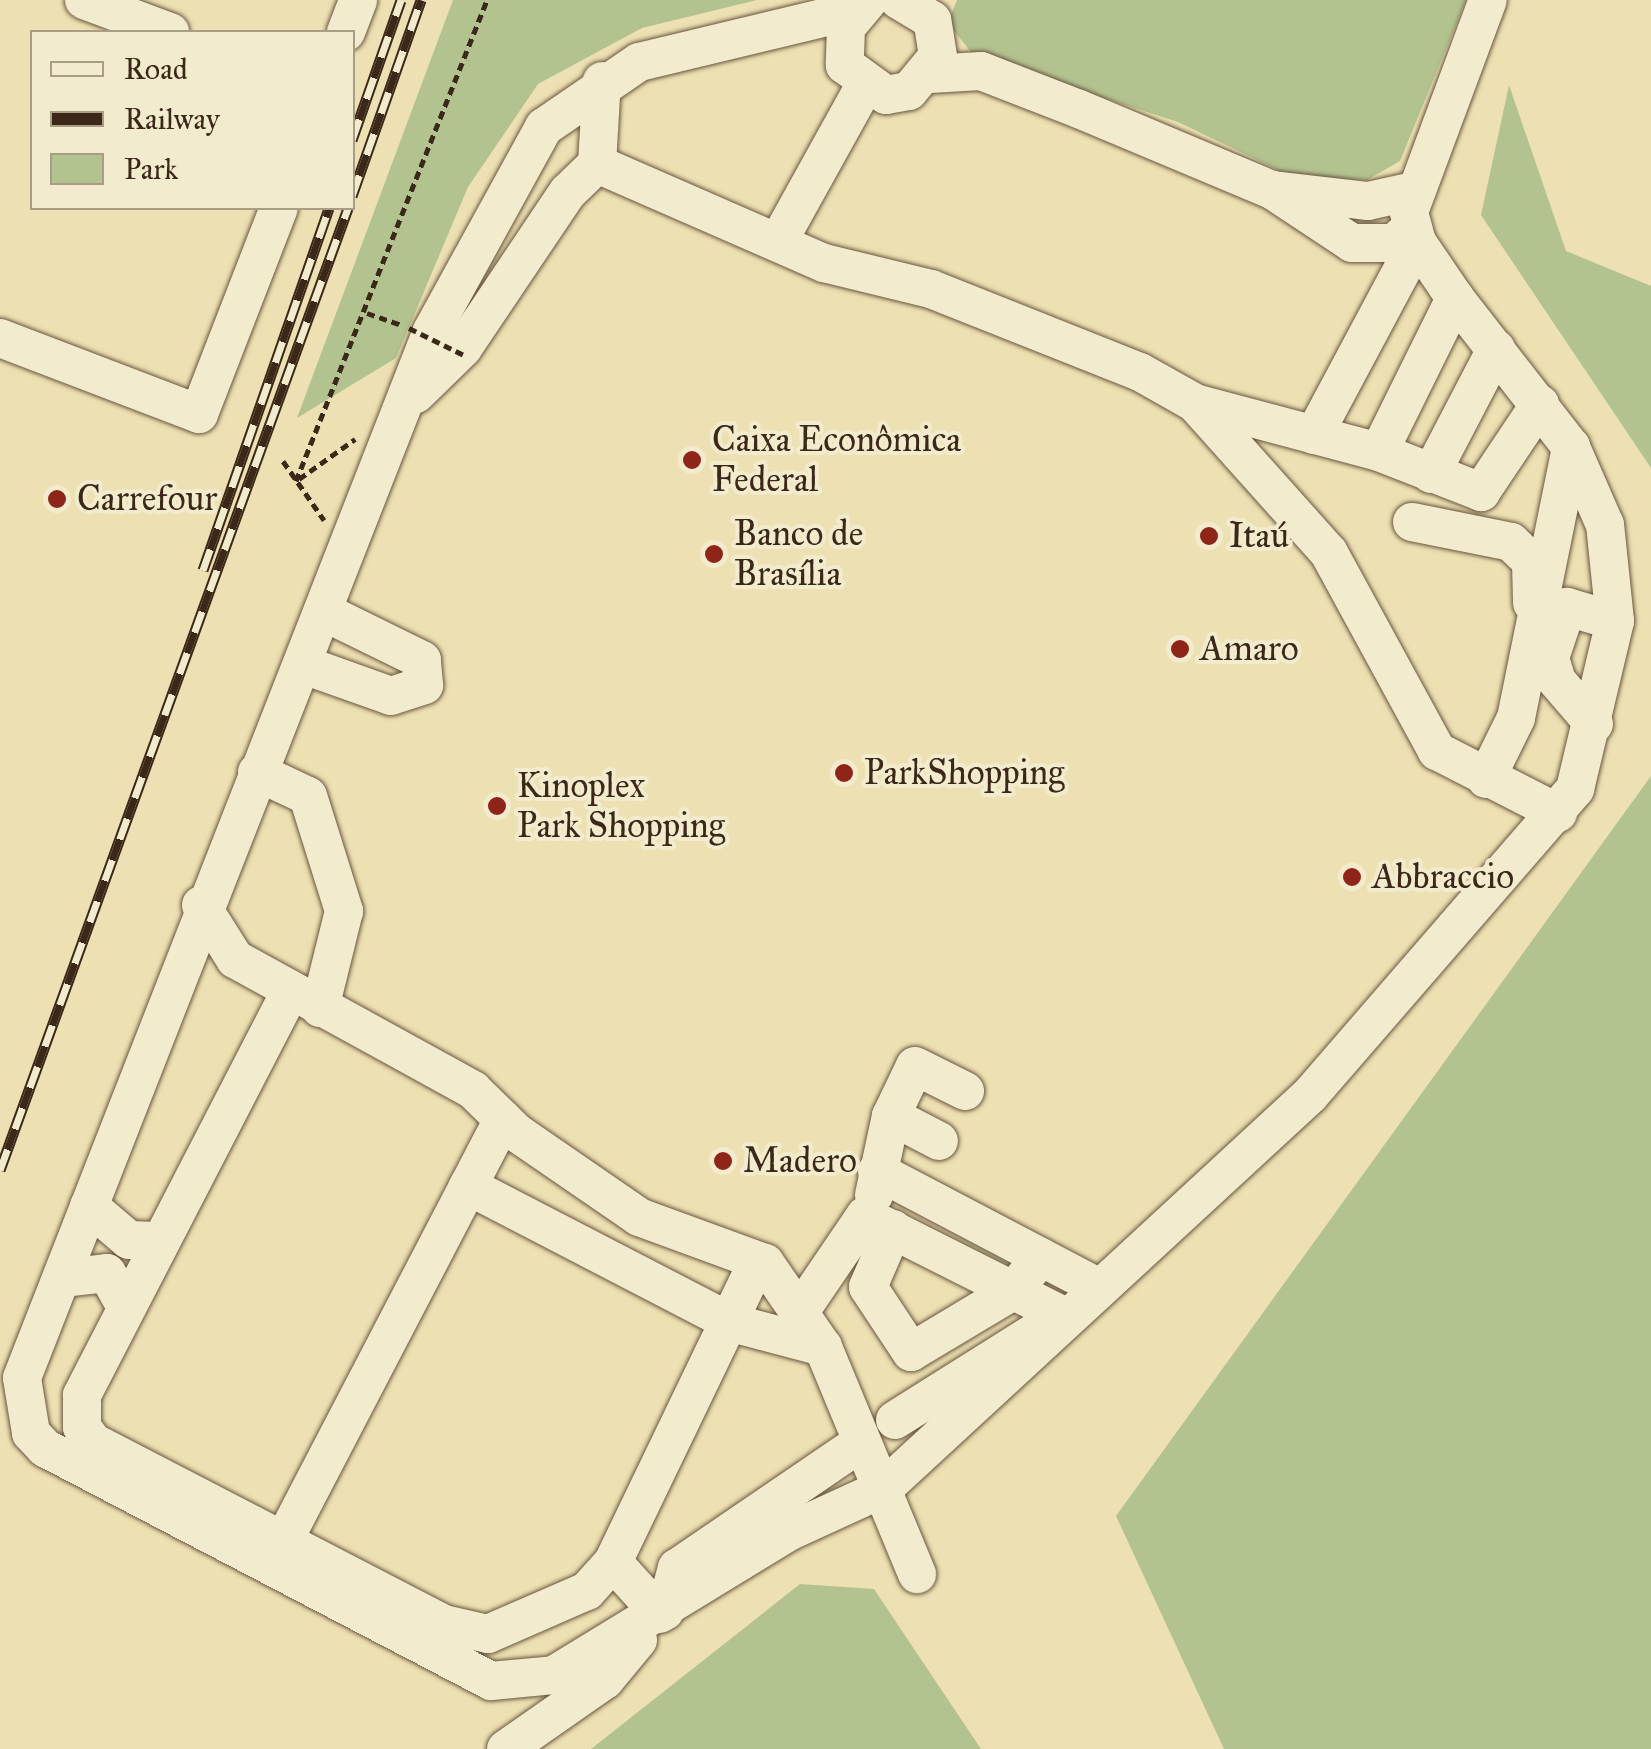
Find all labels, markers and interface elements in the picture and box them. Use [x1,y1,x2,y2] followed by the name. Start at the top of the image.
[30,30,355,210] legend
[124,51,188,87] text: Road
[124,101,220,137] text: Railway
[124,151,178,187] text: Park
[712,419,961,501] place label: Caixa Econômica Federal
[681,449,703,471] marker: Caixa Econômica Federal
[77,478,217,520] place label: Carrefour
[46,488,68,510] marker: Carrefour
[734,513,863,595] place label: Banco de Brasília
[1229,515,1289,557] place label: Itaú
[1198,525,1220,547] marker: Itaú
[703,543,725,565] marker: Banco de Brasília
[1200,628,1299,670] place label: Amaro
[1169,638,1191,660] marker: Amaro
[864,752,1065,794] place label: ParkShopping
[833,762,855,784] marker: ParkShopping
[517,765,725,847] place label: Kinoplex Park Shopping
[486,795,508,817] marker: Kinoplex Park Shopping
[1372,856,1514,898] place label: Abbraccio
[1341,866,1363,888] marker: Abbraccio
[743,1140,857,1182] place label: Madero
[712,1150,734,1172] marker: Madero

